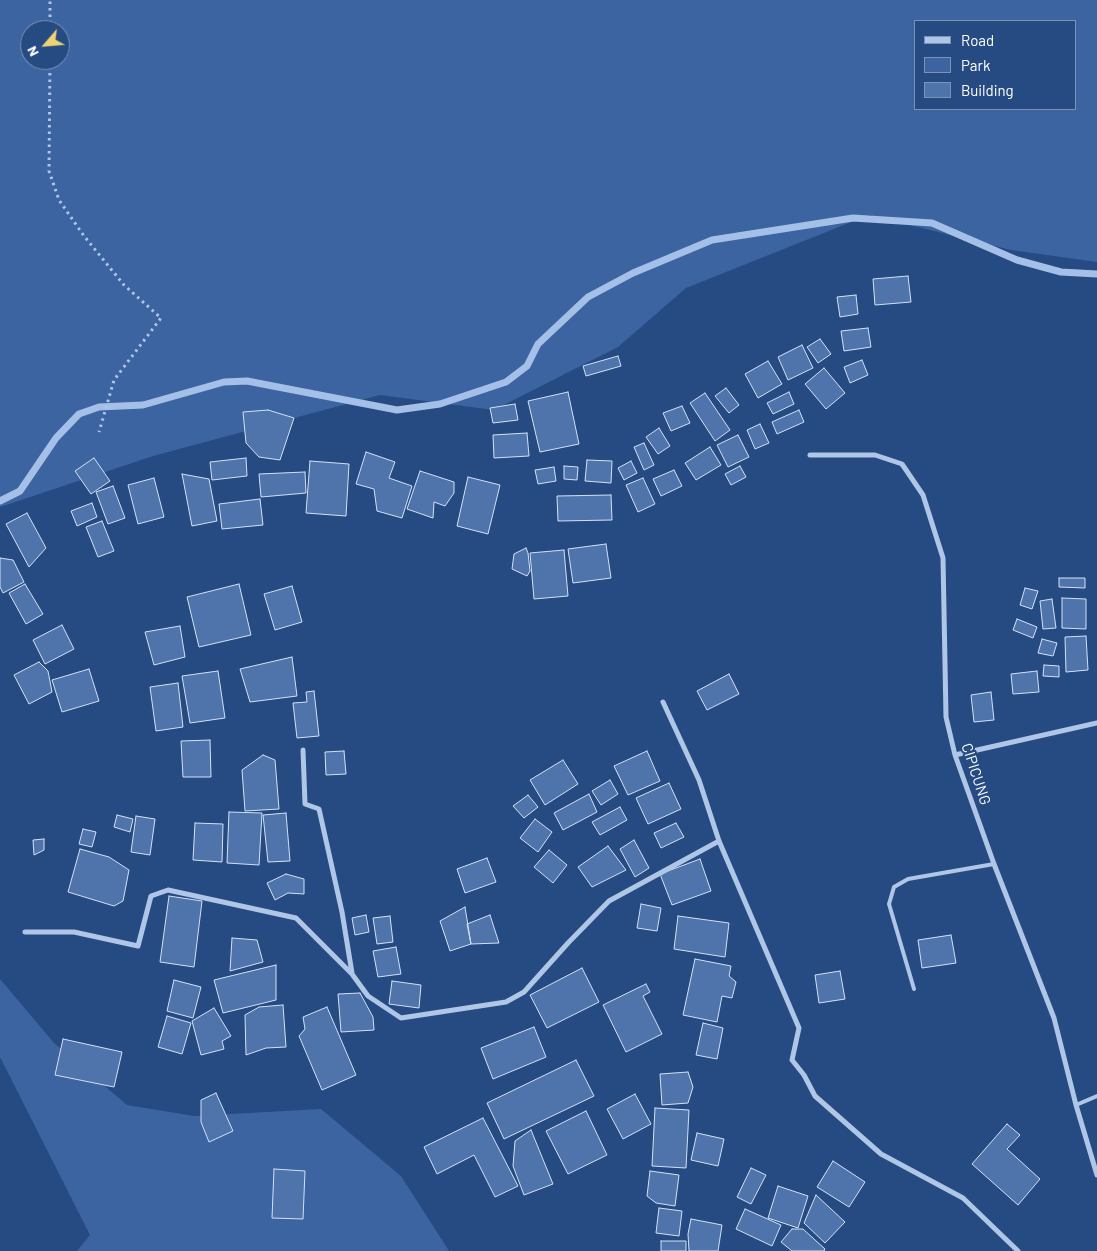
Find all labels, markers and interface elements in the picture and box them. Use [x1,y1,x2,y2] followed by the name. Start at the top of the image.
[20,20,70,70] north arrow
[914,20,1077,110] legend
[961,31,994,49] text: Road
[22,44,42,60] text: N
[961,56,990,74] text: Park
[961,81,1014,99] text: Building
[958,741,994,807] street label: CIPICUNG

